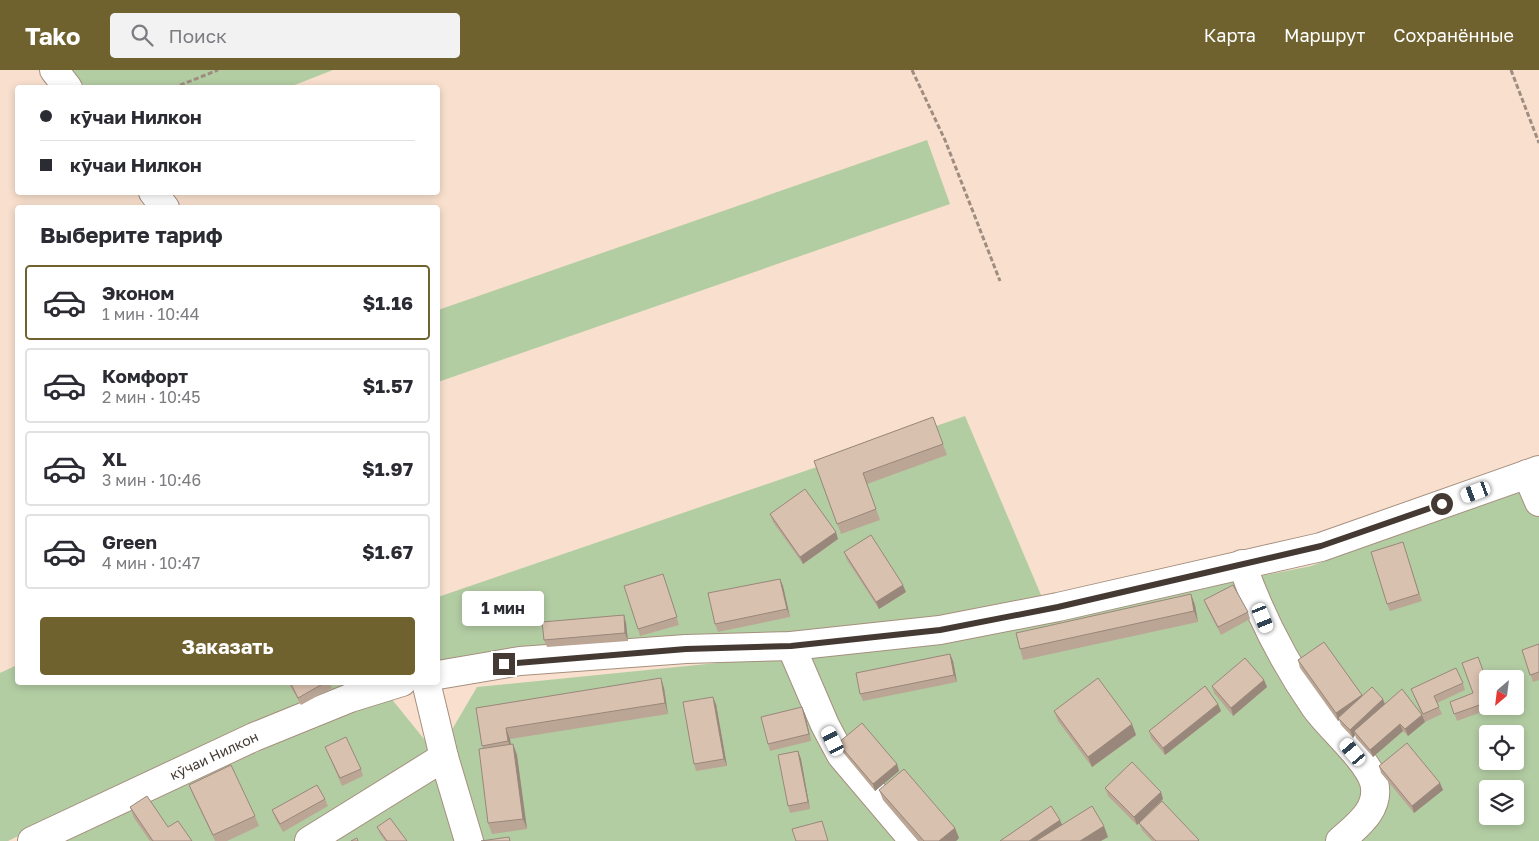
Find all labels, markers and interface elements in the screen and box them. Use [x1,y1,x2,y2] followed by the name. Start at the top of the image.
[110,13,460,58] search box
[25,21,80,50] text: Tako
[128,21,156,49] icon: search
[168,24,227,47] text: Поиск
[1204,24,1256,46] text: Карта
[1284,24,1365,46] text: Маршрут
[1393,24,1514,46] text: Сохранённые
[70,105,202,128] text: кӯчаи Нилкон
[70,153,202,176] text: кӯчаи Нилкон
[40,221,223,248] text: Выберите тариф
[42,280,87,325] icon: car
[102,281,174,304] text: Эконом
[363,291,413,314] text: $1.16
[102,304,200,324] text: 1 мин · 10:44
[42,363,87,408] icon: car
[102,364,188,387] text: Комфорт
[362,374,413,397] text: $1.57
[102,387,201,407] text: 2 мин · 10:45
[42,446,87,491] icon: car
[102,447,127,470] text: XL
[362,457,413,480] text: $1.97
[102,470,201,490] text: 3 мин · 10:46
[1459,480,1492,504] car
[1431,493,1453,515] route start
[42,529,87,574] icon: car
[102,530,157,553] text: Green
[362,540,413,563] text: $1.67
[102,553,200,573] text: 4 мин · 10:47
[463,592,545,626] callout: 1 мин
[481,598,525,618] text: 1 мин
[1250,601,1275,635] car
[40,617,415,675] button: Заказать
[493,653,515,675] route end
[1479,670,1524,715] north arrow
[1479,670,1524,825] map controls
[819,724,846,758] car
[1479,725,1524,770] button: locate
[167,727,261,783] street label: кӯчаи Нилкон
[1337,736,1368,768] car
[1479,780,1524,825] button: layers

